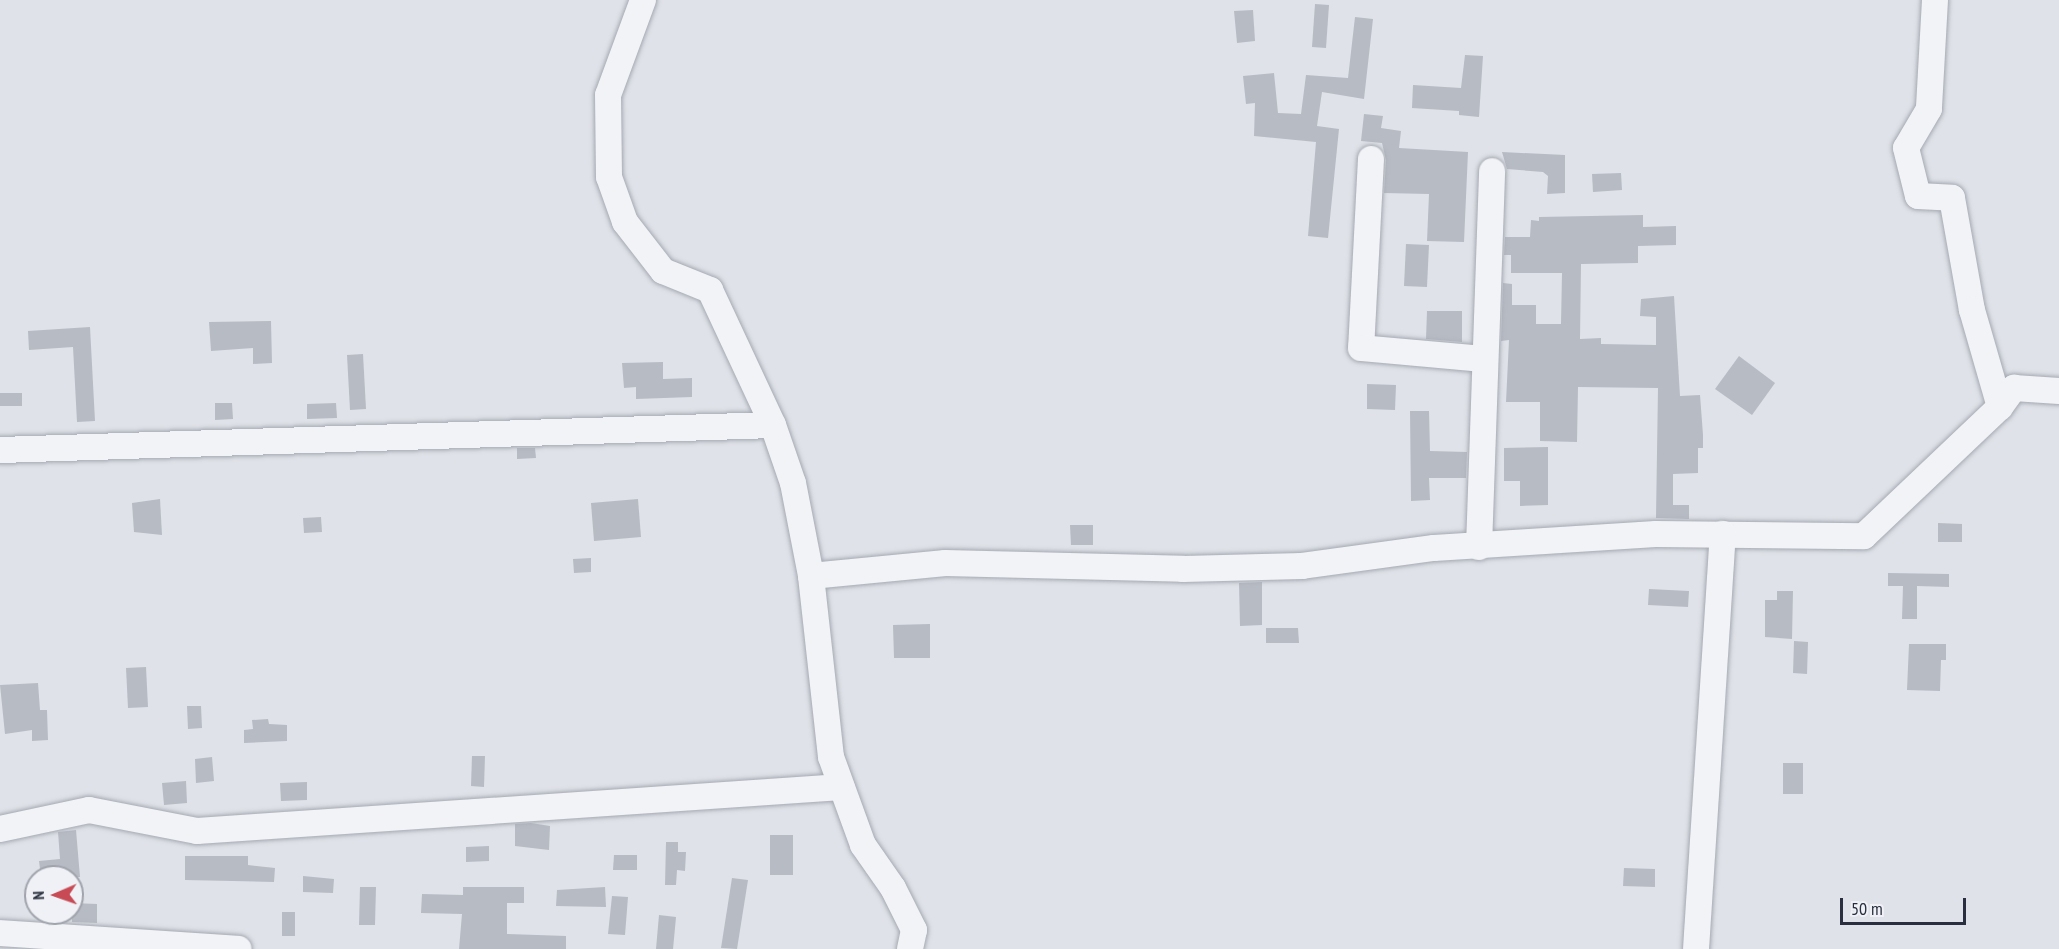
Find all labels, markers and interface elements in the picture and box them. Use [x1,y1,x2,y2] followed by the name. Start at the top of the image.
[24,865,84,925] north arrow
[1843,886,1969,924] scale bar
[28,891,48,900] text: N
[1851,897,1883,920] text: 50 m

